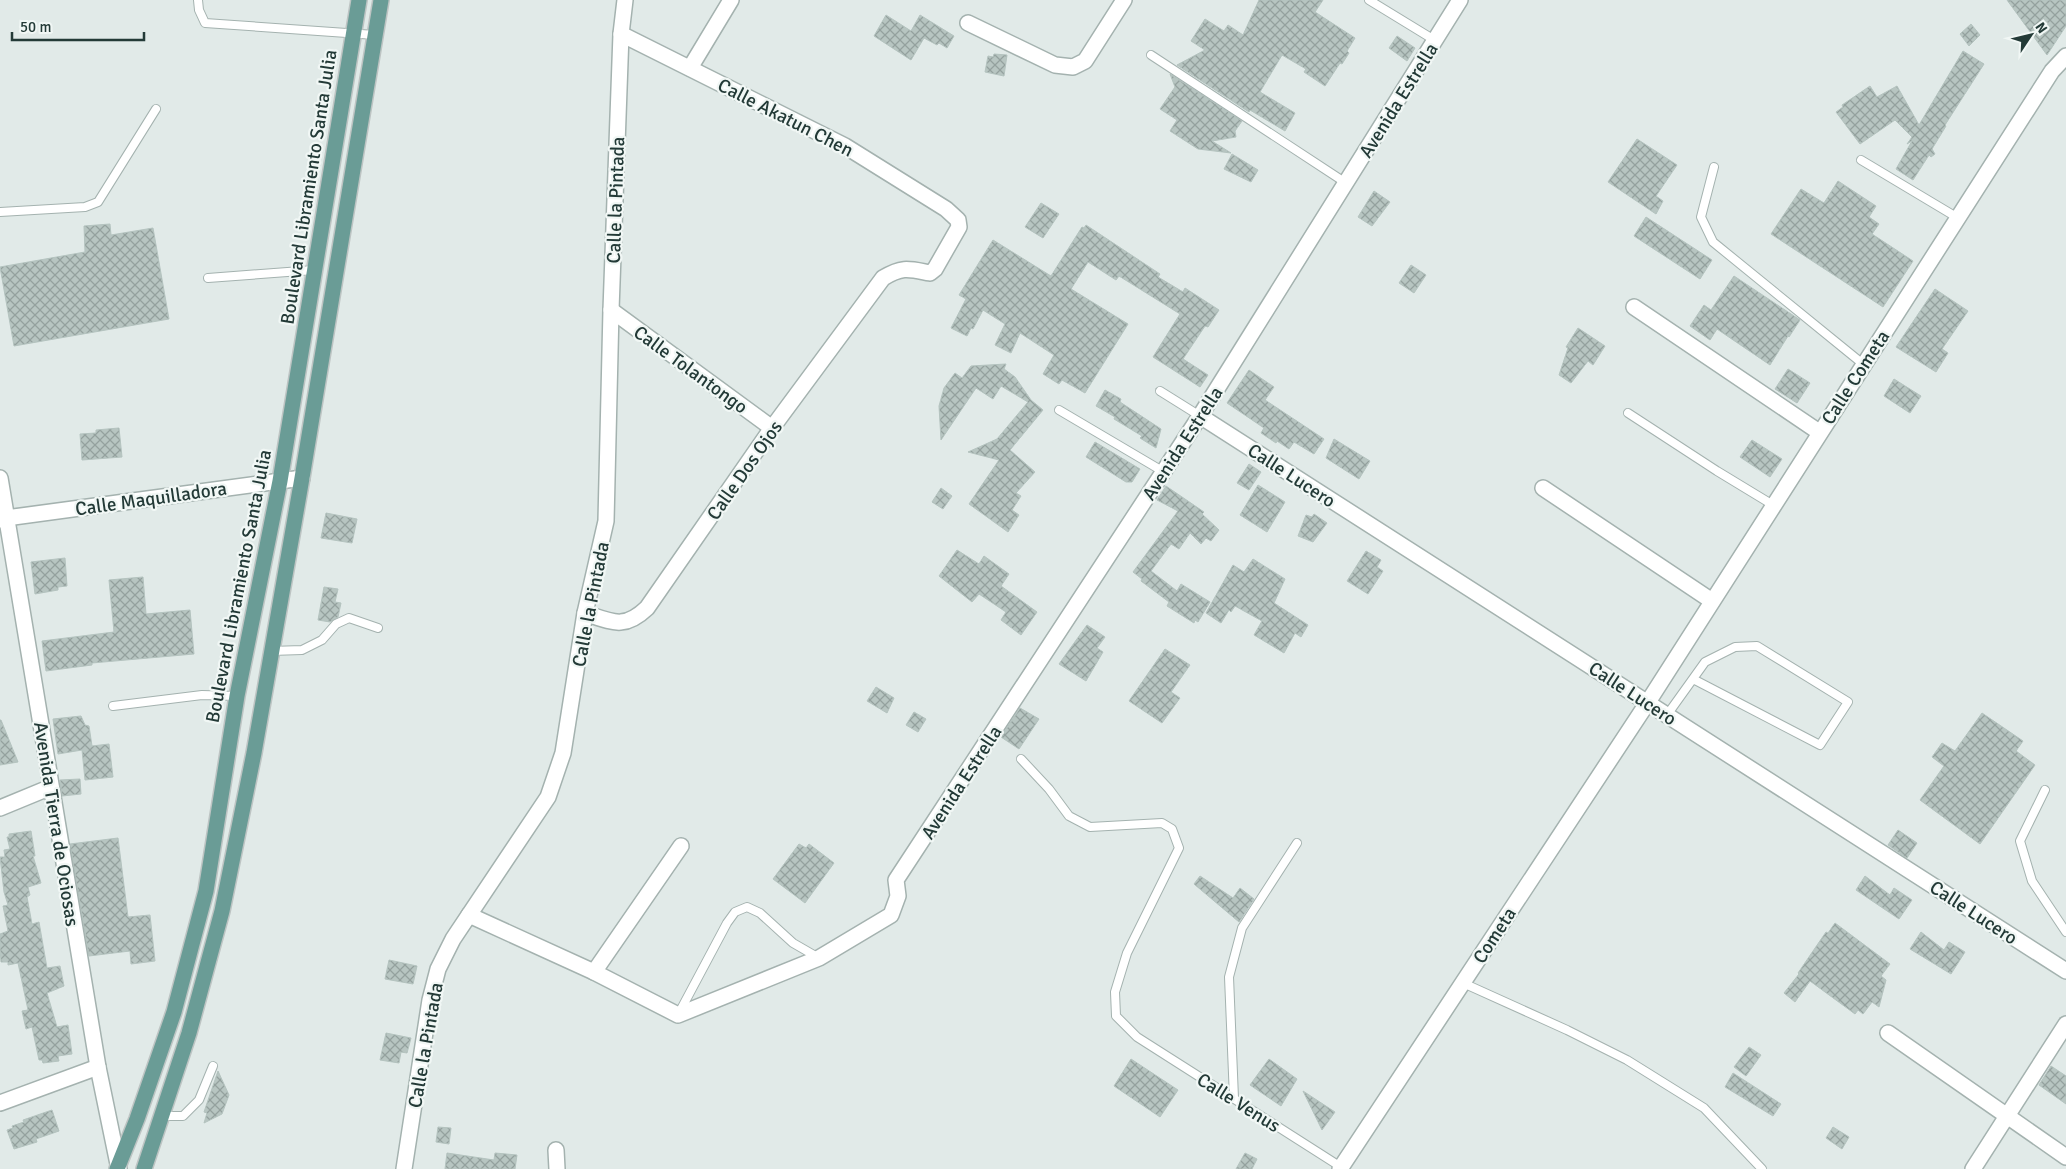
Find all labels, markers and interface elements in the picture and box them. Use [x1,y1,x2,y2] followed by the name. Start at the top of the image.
[12,10,145,42] scale bar
[2006,10,2056,60] north arrow
[20,18,51,36] text: 50 m
[2031,19,2051,37] text: N
[1354,39,1444,162] street label: Avenida Estrella
[275,48,343,326] street label: Boulevard Libramiento Santa Julia
[714,73,857,162] street label: Calle Akatun Chen
[602,136,630,264] street label: Calle la Pintada
[629,320,752,419] street label: Calle Tolantongo
[1816,326,1895,429] street label: Calle Cometa
[1137,382,1229,505] street label: Avenida Estrella
[702,416,788,525] street label: Calle Dos Ojos
[1243,439,1340,513] street label: Calle Lucero
[201,448,277,725] street label: Boulevard Libramiento Santa Julia
[74,476,228,522] street label: Calle Maquilladora
[567,540,615,669] street label: Calle la Pintada
[1584,657,1681,731] street label: Calle Lucero
[28,720,84,928] street label: Avenida Tierra de Ociosas
[916,721,1008,844] street label: Avenida Estrella
[1925,876,2022,950] street label: Calle Lucero
[1468,903,1522,968] street label: Cometa
[403,981,449,1110] street label: Calle la Pintada
[1192,1068,1285,1138] street label: Calle Venus

